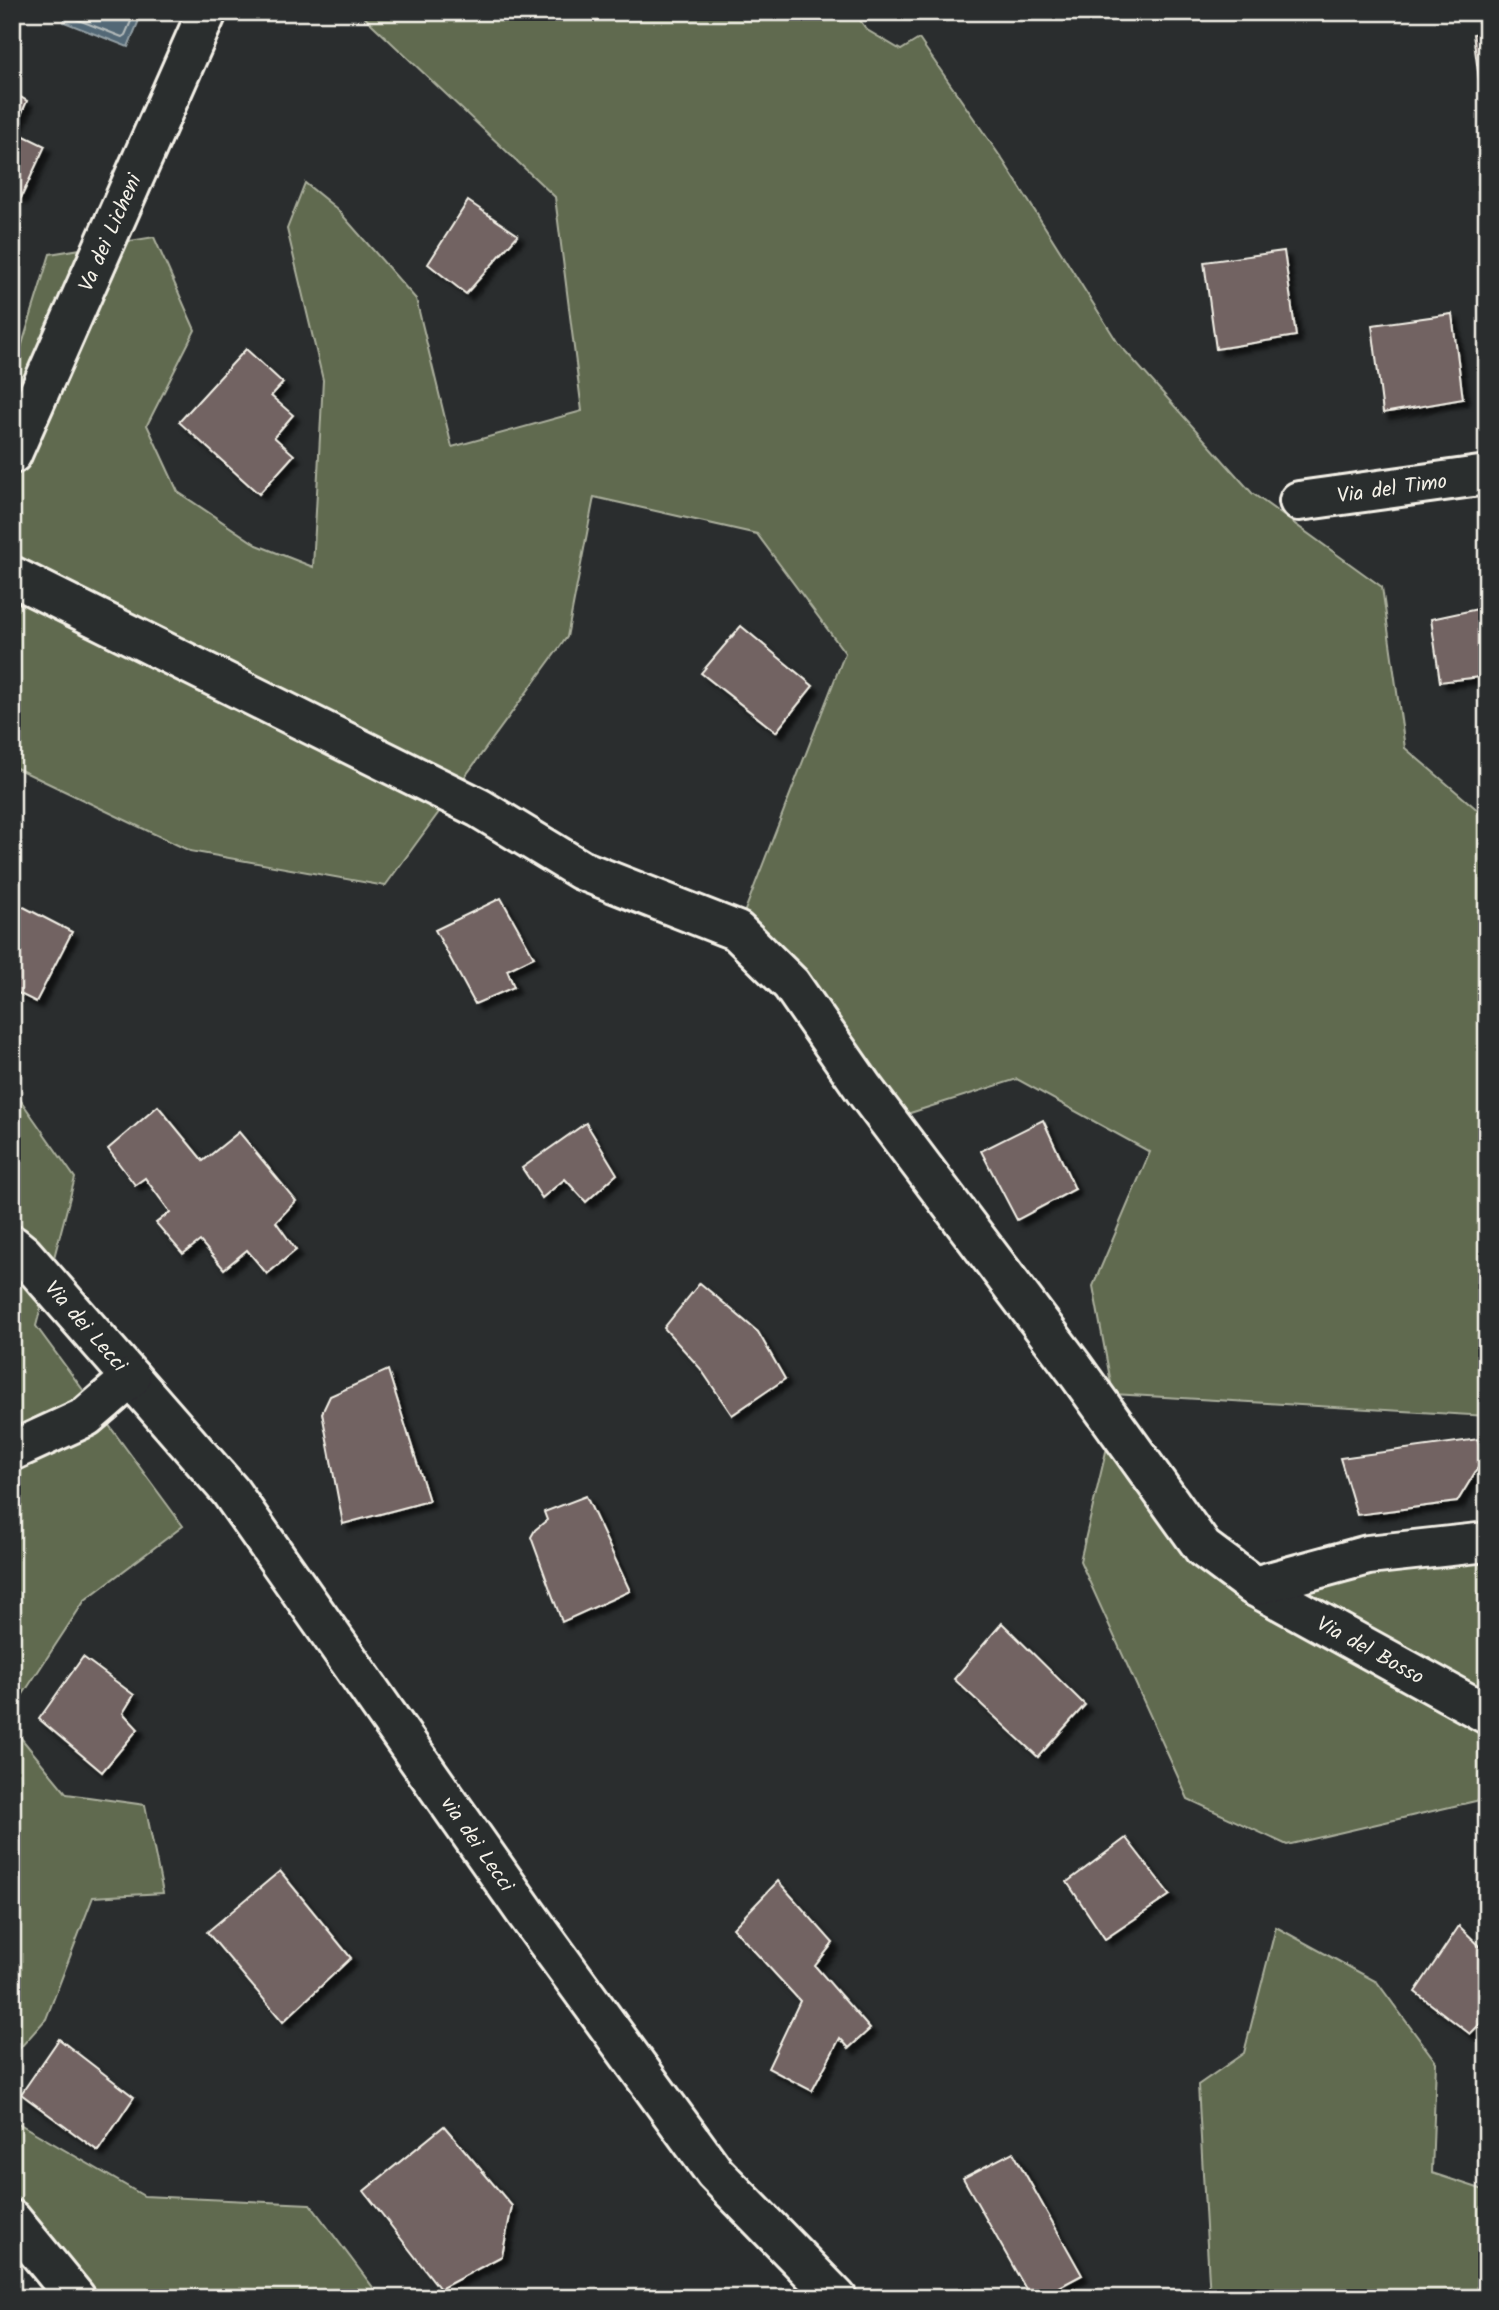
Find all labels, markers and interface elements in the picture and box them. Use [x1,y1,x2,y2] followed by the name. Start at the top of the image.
[71,168,152,297] street label: Va dei Licheni
[1335,466,1449,514] street label: Via del Timo
[35,1274,135,1381] street label: Via dei Lecci
[1310,1608,1430,1694] street label: Via del Bosso
[431,1790,522,1900] street label: via dei Lecci

